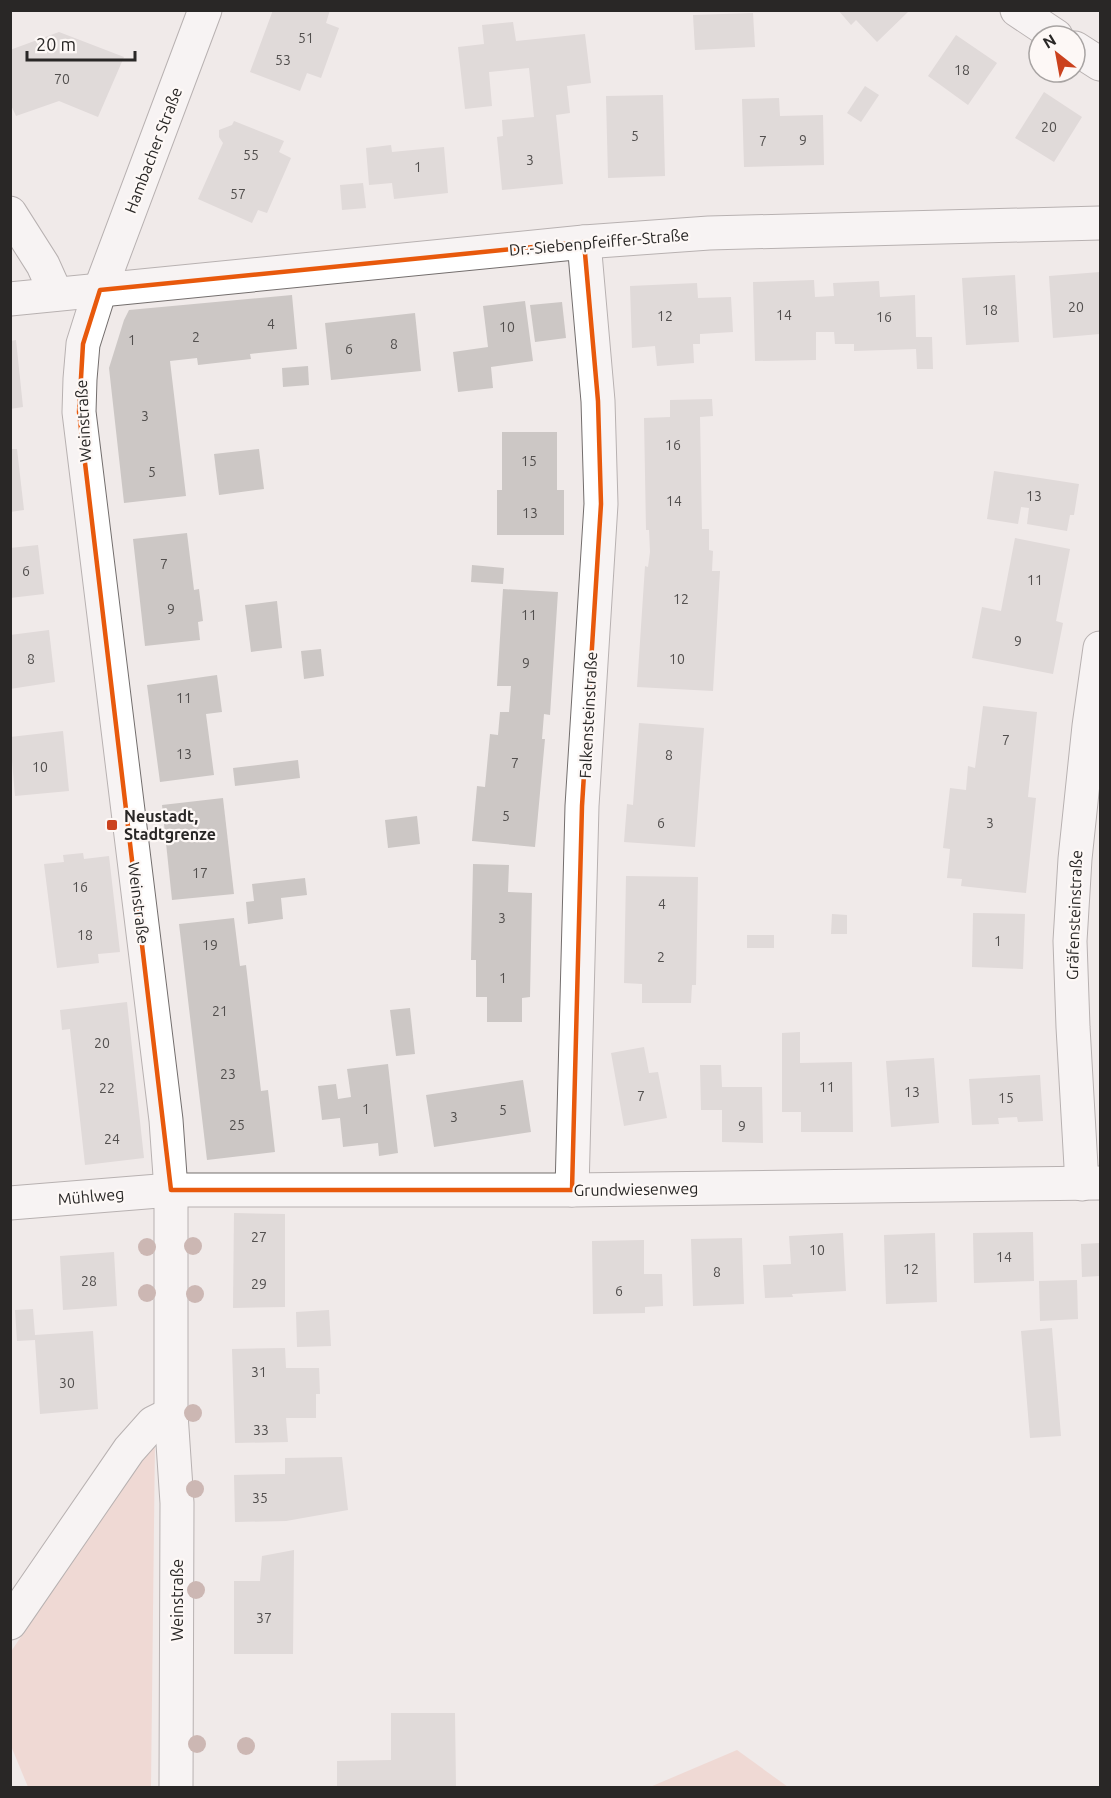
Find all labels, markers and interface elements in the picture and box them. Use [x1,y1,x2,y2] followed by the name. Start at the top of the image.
[27,24,135,62] scale bar
[1027,24,1087,84] north arrow
[298,30,314,46] house number: 51
[1040,30,1059,52] text: N
[36,34,76,54] text: 20 m
[275,52,291,68] house number: 53
[954,62,970,78] house number: 18
[54,71,70,87] house number: 70
[121,85,185,215] street label: Hambacher Straße
[1041,119,1057,135] house number: 20
[631,128,639,144] house number: 5
[799,132,807,148] house number: 9
[759,133,767,149] house number: 7
[243,147,259,163] house number: 55
[526,152,534,168] house number: 3
[414,159,422,175] house number: 1
[230,186,246,202] house number: 57
[508,225,690,259] street label: Dr.-Siebenpfeiffer-Straße
[1068,299,1084,315] house number: 20
[982,302,998,318] house number: 18
[776,307,792,323] house number: 14
[657,308,673,324] house number: 12
[876,309,892,325] house number: 16
[267,316,275,332] house number: 4
[499,319,515,335] house number: 10
[192,329,200,345] house number: 2
[128,332,136,348] house number: 1
[390,336,398,352] house number: 8
[345,341,353,357] house number: 6
[72,379,94,463] street label: Weinstraße
[141,408,149,424] house number: 3
[665,437,681,453] house number: 16
[521,453,537,469] house number: 15
[148,464,156,480] house number: 5
[1026,488,1042,504] house number: 13
[666,493,682,509] house number: 14
[522,505,538,521] house number: 13
[160,556,168,572] house number: 7
[22,563,30,579] house number: 6
[1027,572,1043,588] house number: 11
[673,591,689,607] house number: 12
[167,601,175,617] house number: 9
[521,607,537,623] house number: 11
[1014,633,1022,649] house number: 9
[27,651,35,667] house number: 8
[576,651,600,779] street label: Falkensteinstraße
[669,651,685,667] house number: 10
[522,655,530,671] house number: 9
[176,690,192,706] house number: 11
[1002,732,1010,748] house number: 7
[176,746,192,762] house number: 13
[665,747,673,763] house number: 8
[511,755,519,771] house number: 7
[32,759,48,775] house number: 10
[124,807,216,843] place label: Neustadt, Stadtgrenze
[502,808,510,824] house number: 5
[657,815,665,831] house number: 6
[986,815,994,831] house number: 3
[105,818,119,832] marker: Neustadt, Stadtgrenze
[1063,850,1085,980] street label: Gräfensteinstraße
[125,861,153,945] street label: Weinstraße
[192,865,208,881] house number: 17
[72,879,88,895] house number: 16
[658,896,666,912] house number: 4
[498,910,506,926] house number: 3
[77,927,93,943] house number: 18
[994,933,1002,949] house number: 1
[202,937,218,953] house number: 19
[657,949,665,965] house number: 2
[499,970,507,986] house number: 1
[212,1003,228,1019] house number: 21
[94,1035,110,1051] house number: 20
[220,1066,236,1082] house number: 23
[819,1079,835,1095] house number: 11
[99,1080,115,1096] house number: 22
[904,1084,920,1100] house number: 13
[637,1088,645,1104] house number: 7
[998,1090,1014,1106] house number: 15
[362,1101,370,1117] house number: 1
[499,1102,507,1118] house number: 5
[450,1109,458,1125] house number: 3
[229,1117,245,1133] house number: 25
[738,1118,746,1134] house number: 9
[104,1131,120,1147] house number: 24
[573,1179,699,1199] street label: Grundwiesenweg
[57,1184,125,1208] street label: Mühlweg
[251,1229,267,1245] house number: 27
[809,1242,825,1258] house number: 10
[996,1249,1012,1265] house number: 14
[903,1261,919,1277] house number: 12
[713,1264,721,1280] house number: 8
[81,1273,97,1289] house number: 28
[251,1276,267,1292] house number: 29
[615,1283,623,1299] house number: 6
[251,1364,267,1380] house number: 31
[59,1375,75,1391] house number: 30
[253,1422,269,1438] house number: 33
[252,1490,268,1506] house number: 35
[168,1559,186,1641] street label: Weinstraße
[256,1610,272,1626] house number: 37

